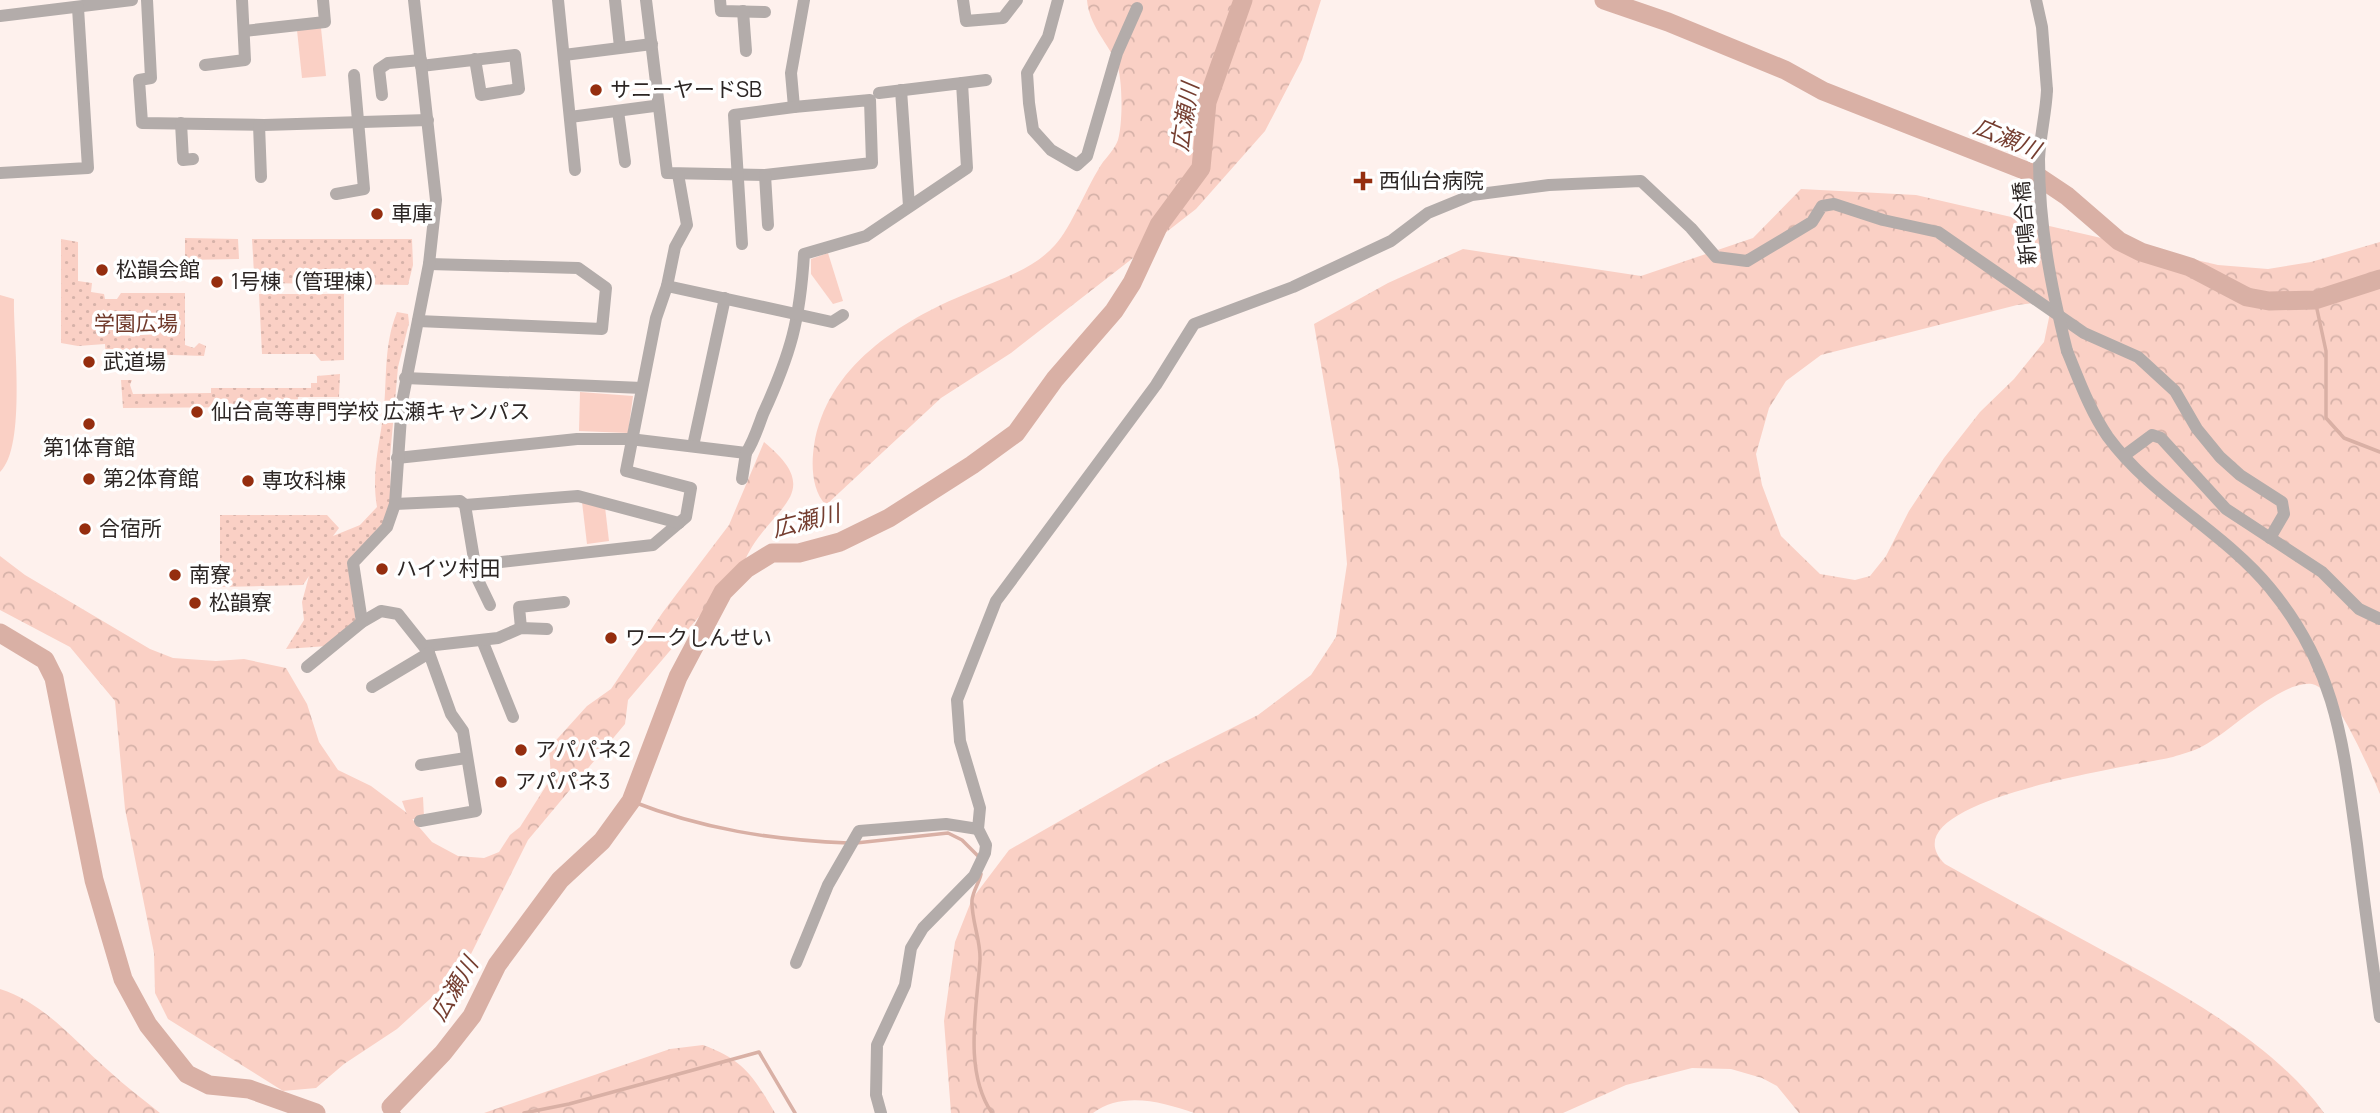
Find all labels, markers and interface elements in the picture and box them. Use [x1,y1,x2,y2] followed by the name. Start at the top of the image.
[610,75,762,103] place label: サニーヤードSB
[1163,77,1206,153] water label: 広瀬川
[588,82,604,98] marker: サニーヤードSB
[1969,109,2048,166] water label: 広瀬川
[1379,166,1484,194] place label: 西仙台病院
[1353,171,1373,191] marker: 西仙台病院
[2006,180,2042,266] street label: 新鳴合橋
[391,199,433,227] place label: 車庫
[369,206,385,222] marker: 車庫
[116,255,200,283] place label: 松韻会館
[94,262,110,278] marker: 松韻会館
[231,267,386,295] place label: 1号棟（管理棟）
[209,274,225,290] marker: 1号棟（管理棟）
[94,309,178,337] park label: 学園広場
[103,347,166,375] place label: 武道場
[81,354,97,370] marker: 武道場
[211,397,530,425] place label: 仙台高等専門学校 広瀬キャンパス
[189,404,205,420] marker: 仙台高等専門学校 広瀬キャンパス
[81,416,97,432] marker: 第1体育館
[43,433,135,461] place label: 第1体育館
[103,464,199,492] place label: 第2体育館
[262,466,346,494] place label: 専攻科棟
[81,471,97,487] marker: 第2体育館
[240,473,256,489] marker: 専攻科棟
[768,495,846,544] water label: 広瀬川
[99,514,162,542] place label: 合宿所
[77,521,93,537] marker: 合宿所
[396,554,501,582] place label: ハイツ村田
[189,560,231,588] place label: 南寮
[374,561,390,577] marker: ハイツ村田
[167,567,183,583] marker: 南寮
[209,588,272,616] place label: 松韻寮
[187,595,203,611] marker: 松韻寮
[625,623,772,651] place label: ワークしんせい
[603,630,619,646] marker: ワークしんせい
[535,735,631,763] place label: アパパネ2
[513,742,529,758] marker: アパパネ2
[515,767,610,795] place label: アパパネ3
[493,774,509,790] marker: アパパネ3
[422,948,486,1026] water label: 広瀬川

